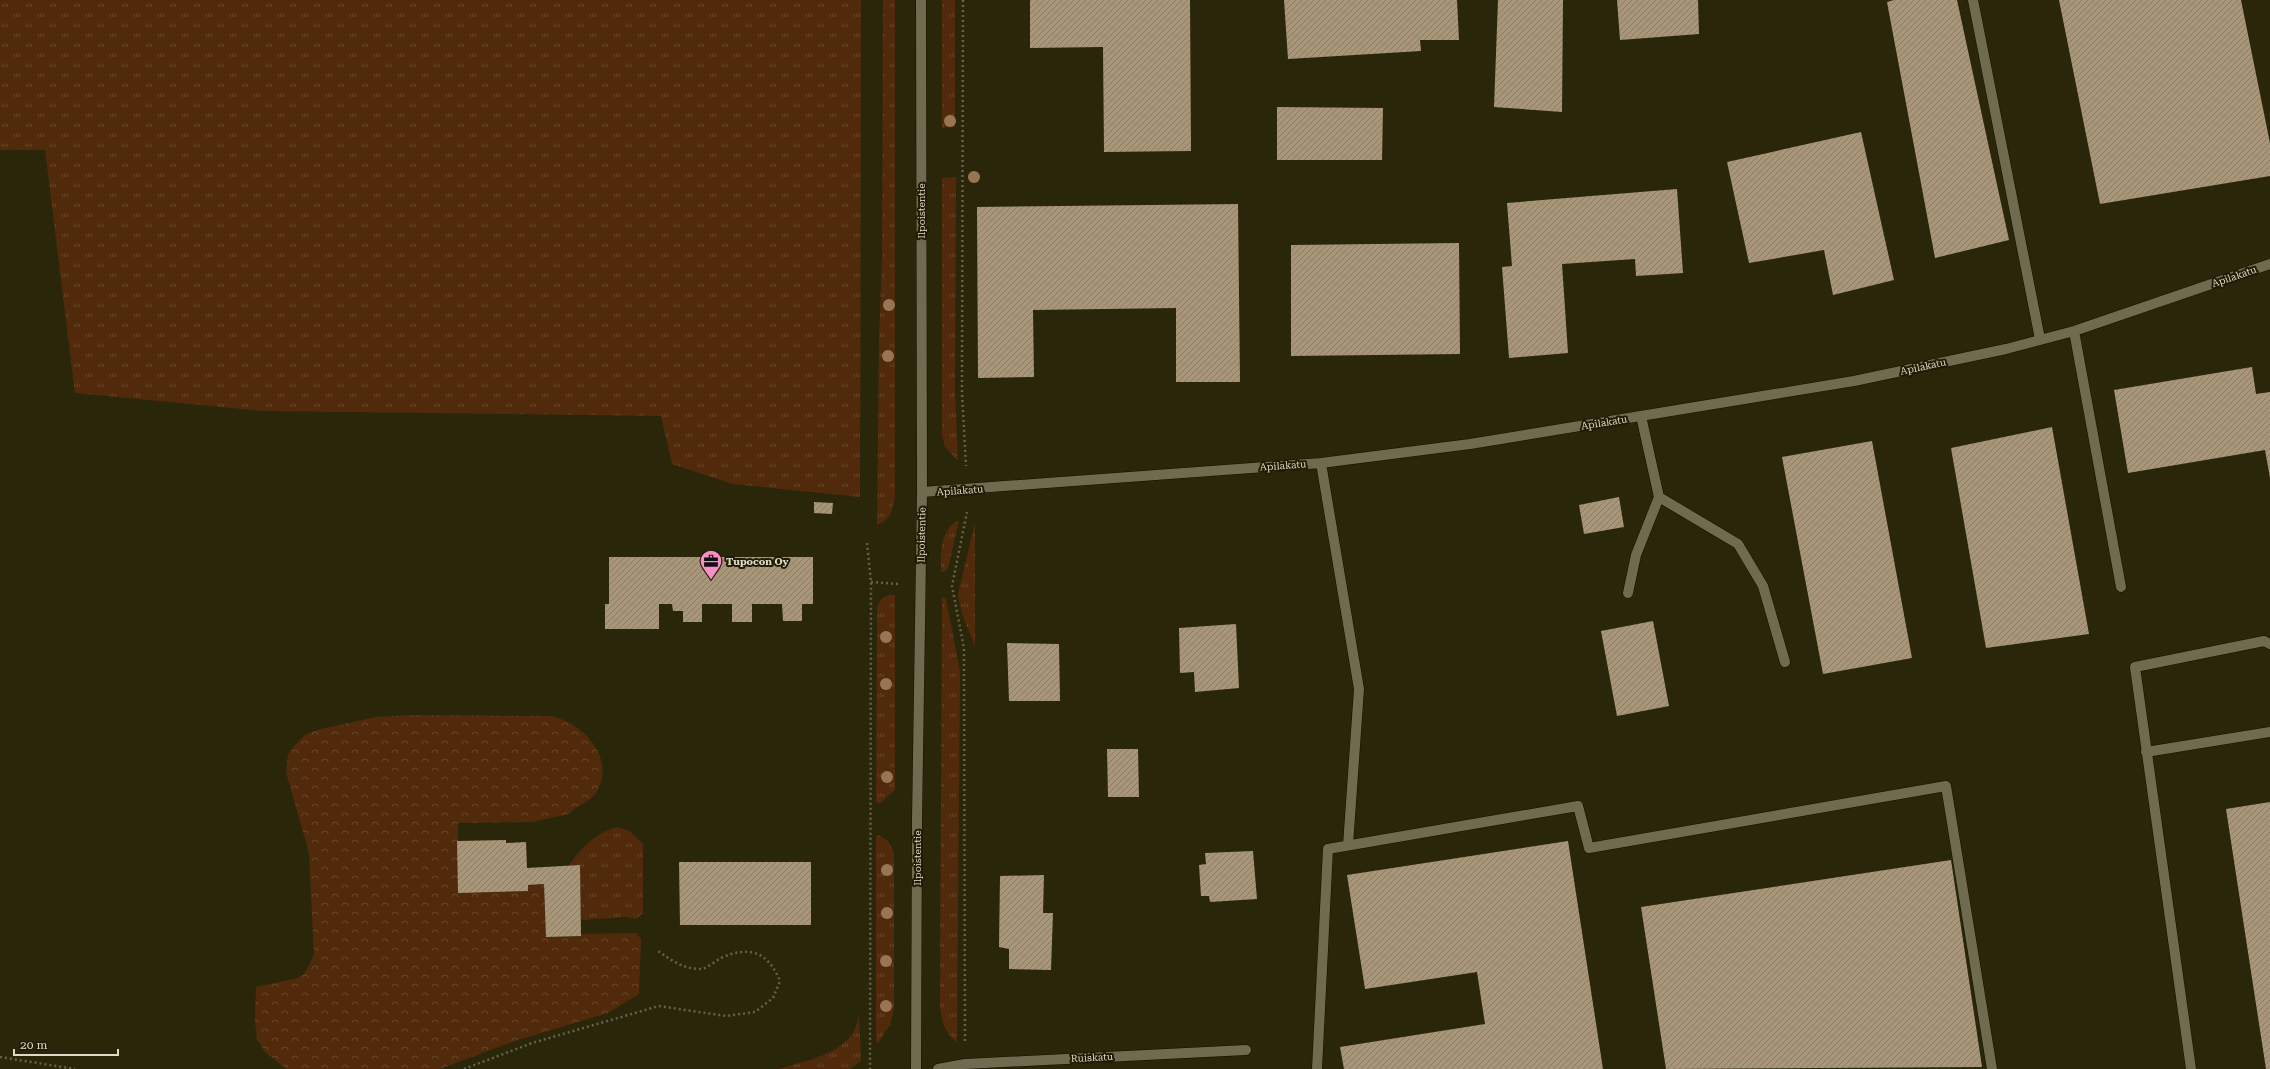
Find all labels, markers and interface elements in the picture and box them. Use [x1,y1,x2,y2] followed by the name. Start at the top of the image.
[916,183,927,239] street label: Ilpoistentie
[2210,263,2259,289] street label: Apilakatu
[1899,356,1948,377] street label: Apilakatu
[1580,413,1629,432] street label: Apilakatu
[1259,458,1307,473] street label: Apilakatu
[936,483,984,498] street label: Apilakatu
[916,507,927,563] street label: Ilpoistentie
[698,548,724,581] office icon: Tupocon Oy
[726,556,789,567] place label: Tupocon Oy
[912,830,923,886] street label: Ilpoistentie
[14,1031,118,1057] scale bar
[20,1038,47,1052] text: 20 m
[1071,1051,1114,1064] street label: Ruiskatu

